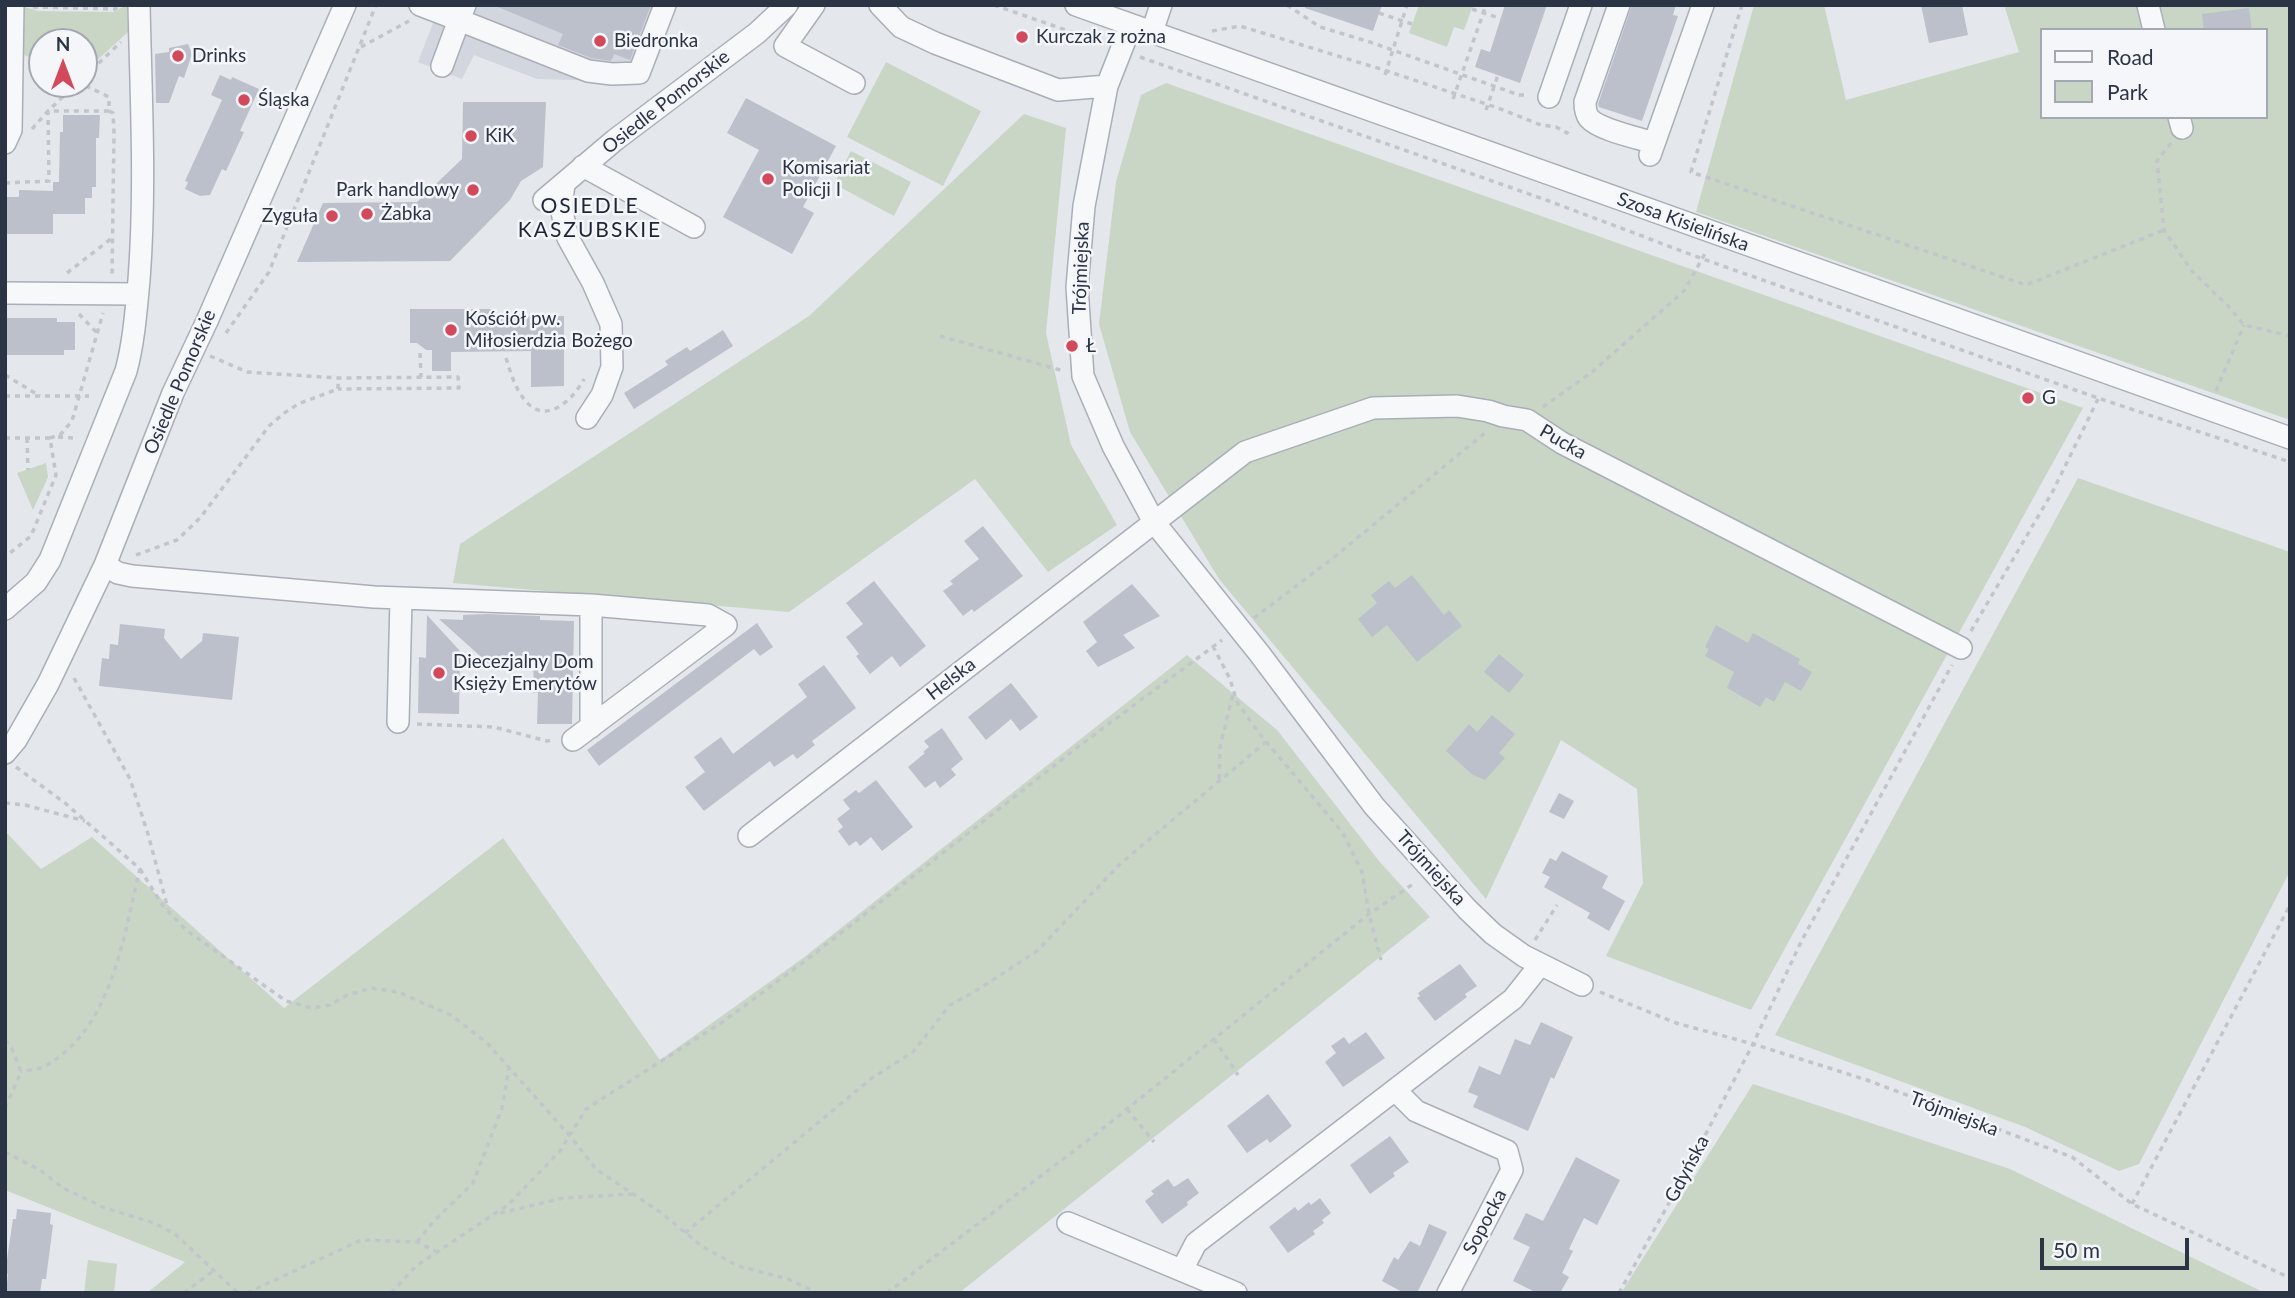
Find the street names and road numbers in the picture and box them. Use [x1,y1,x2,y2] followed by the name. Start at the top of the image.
[598,45,734,159] street label: Osiedle Pomorskie
[1614,188,1752,256] street label: Szosa Kisielińska
[1068,221,1094,315] street label: Trójmiejska
[139,306,221,458] street label: Osiedle Pomorskie
[1536,420,1590,464] street label: Pucka
[922,653,980,705] street label: Helska
[1391,826,1471,910] street label: Trójmiejska
[1906,1087,2002,1141] street label: Trójmiejska
[1660,1132,1714,1206] street label: Gdyńska
[1458,1185,1512,1259] street label: Sopocka

